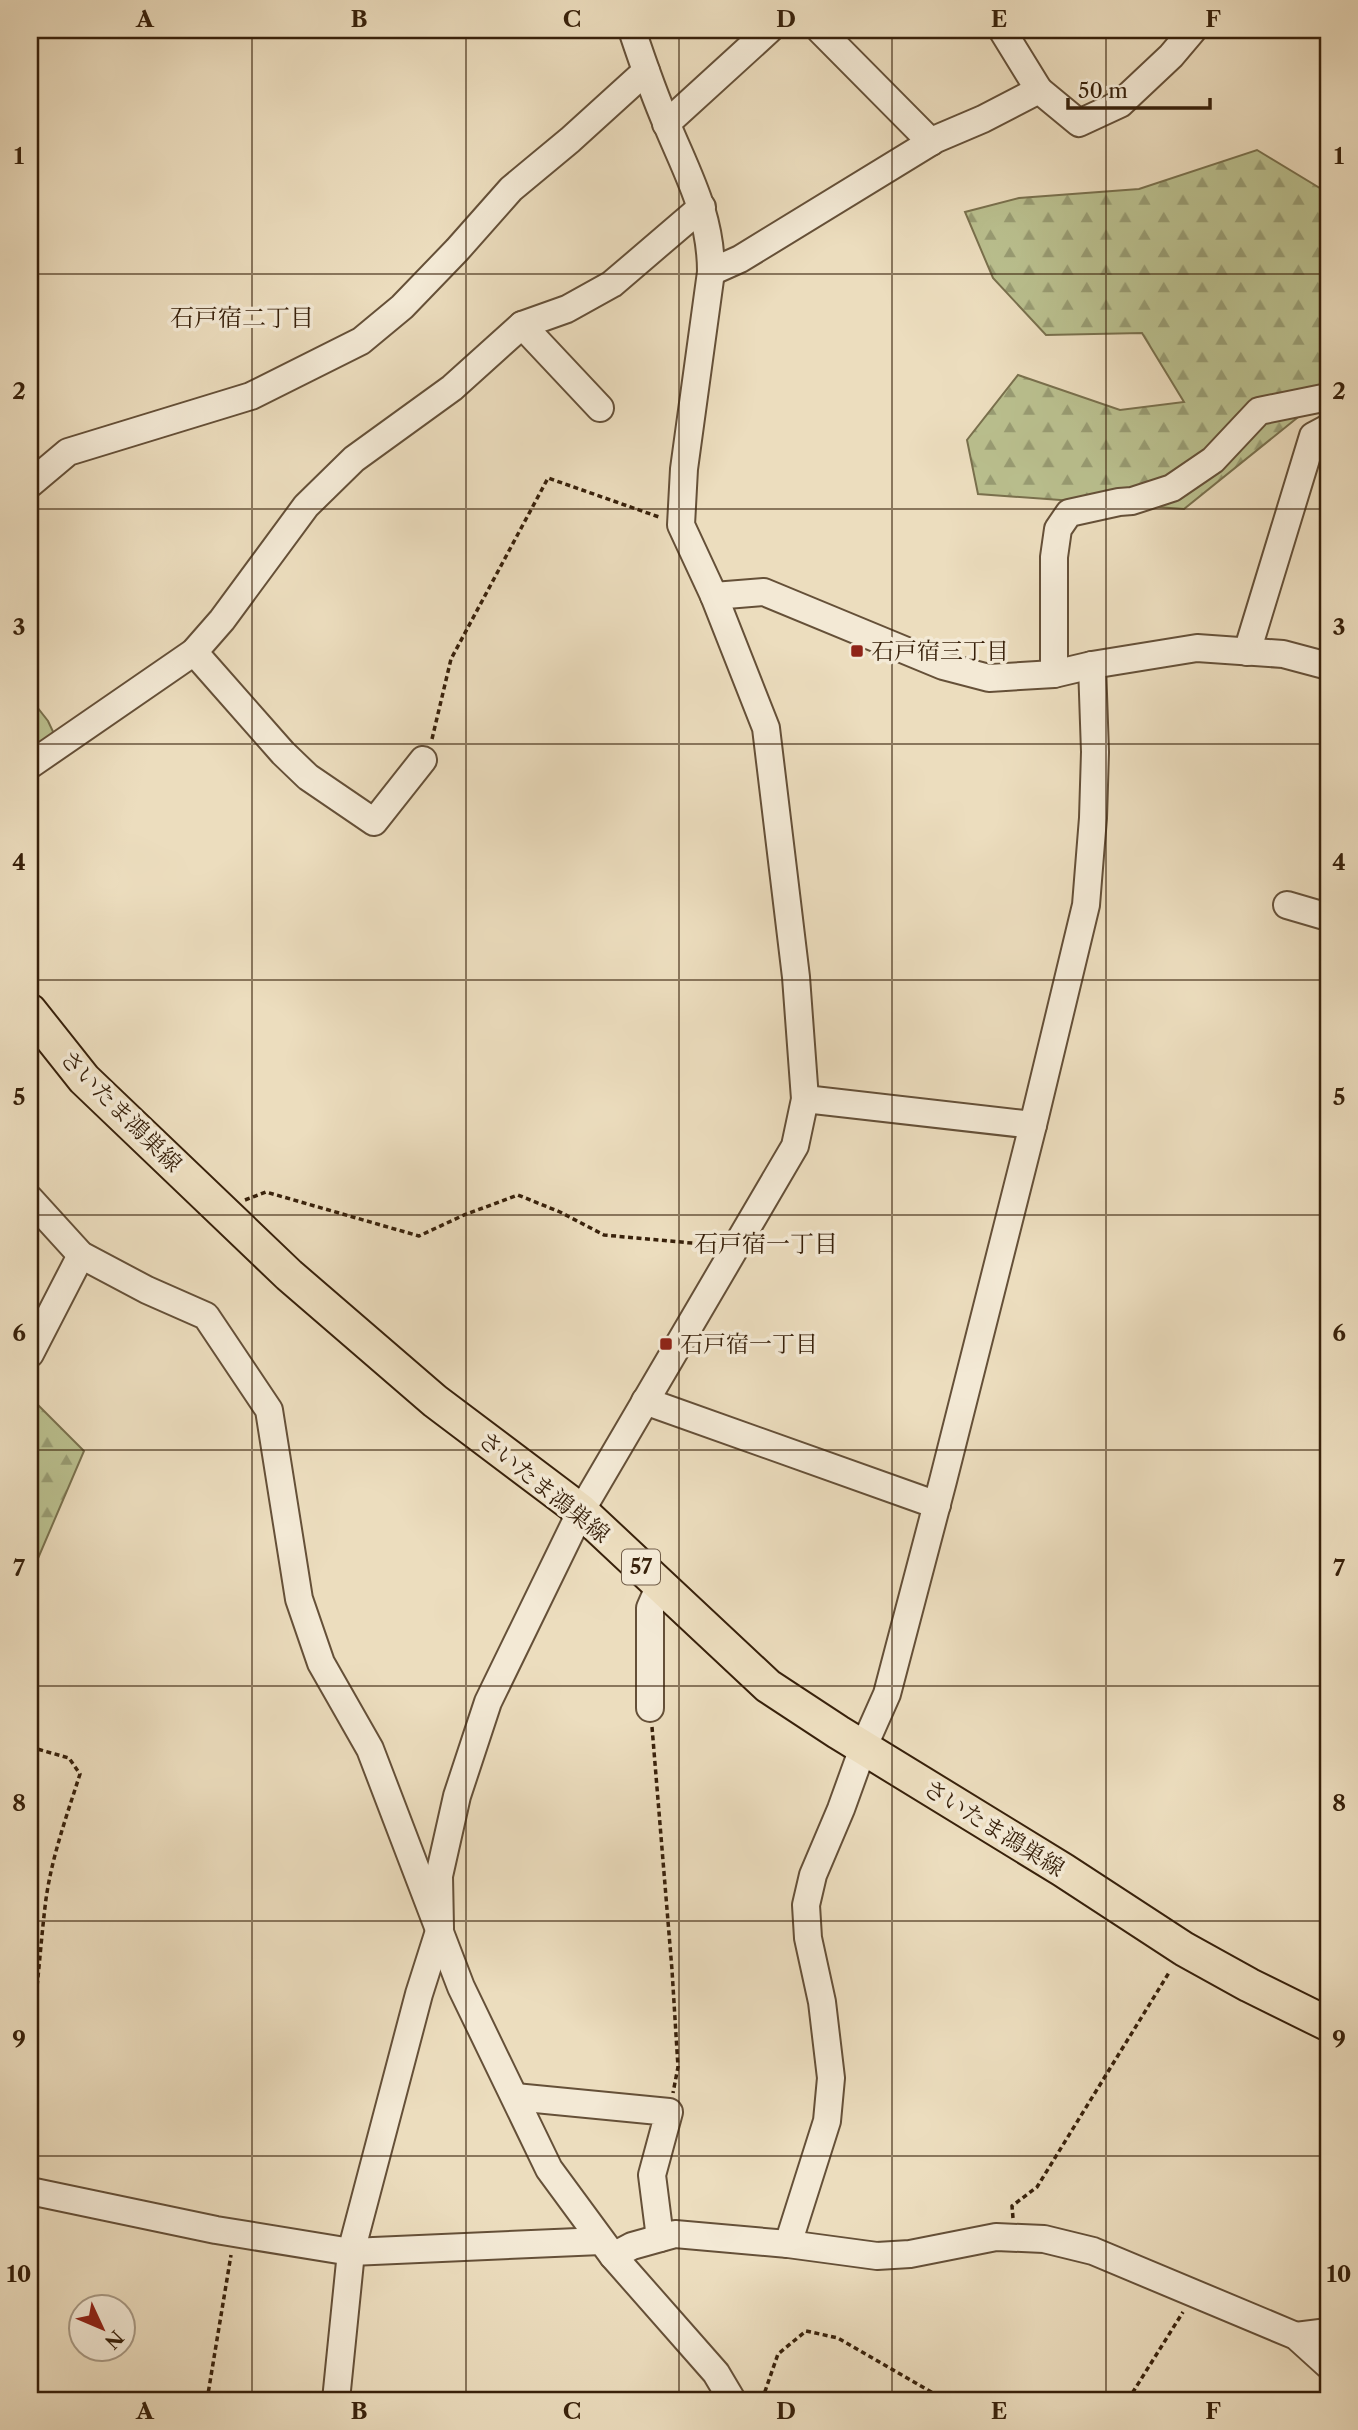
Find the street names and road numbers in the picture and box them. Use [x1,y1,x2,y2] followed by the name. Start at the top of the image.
[54,1044,188,1178] street label: さいたま鴻巣線
[473,1425,615,1549] street label: さいたま鴻巣線
[622,1550,660,1584] road number: 57
[918,1773,1070,1883] street label: さいたま鴻巣線

